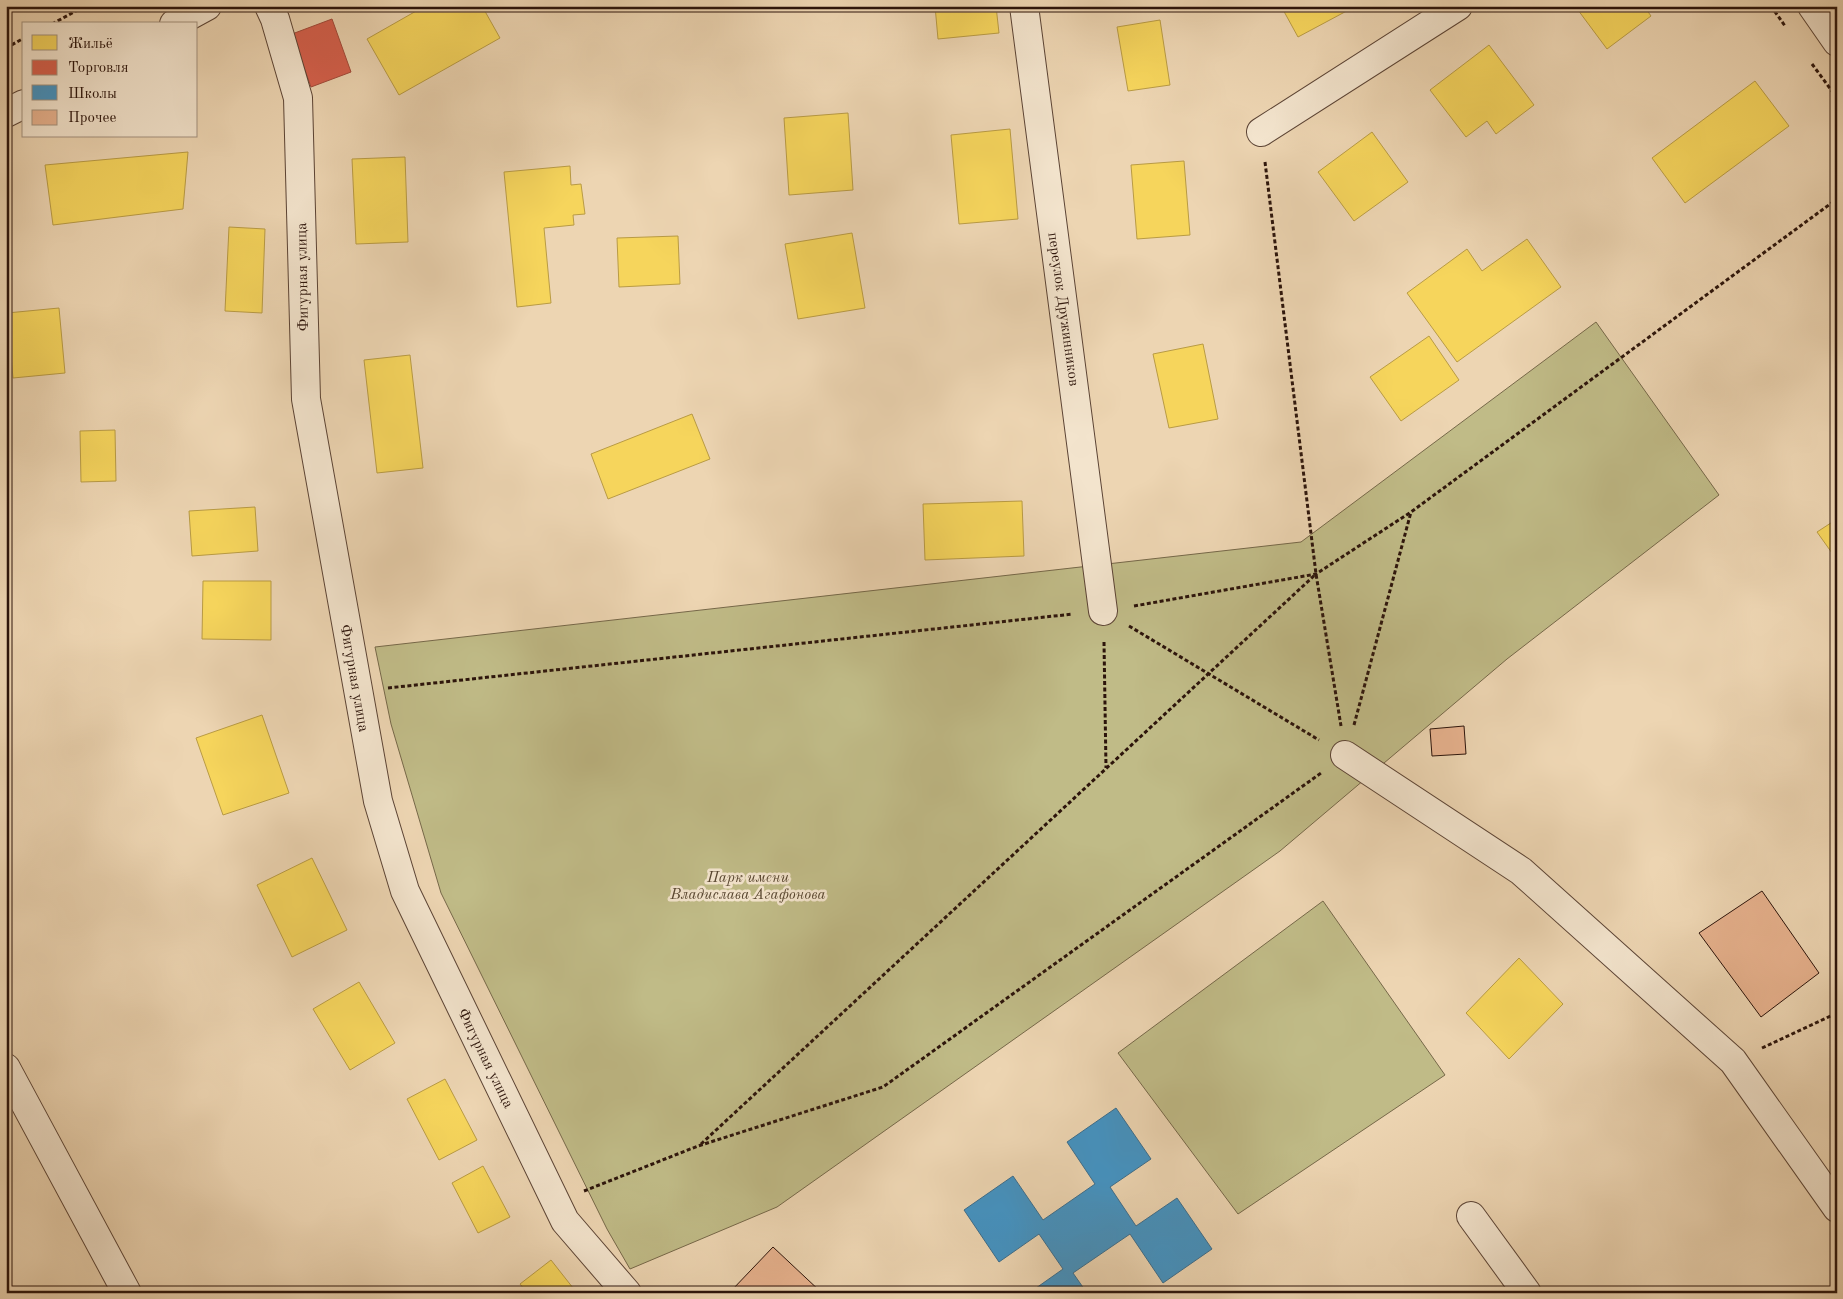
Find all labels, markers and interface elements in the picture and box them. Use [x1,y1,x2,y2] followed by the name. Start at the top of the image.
[22,22,198,138] legend
[68,37,113,52] text: Жильё
[68,61,129,76] text: Торговля
[68,87,117,102] text: Школы
[68,111,116,126] text: Прочее
[295,222,312,332] street label: Фигурная улица
[1044,231,1081,387] street label: переулок Дружинников
[337,623,370,734] street label: Фигурная улица
[669,871,826,903] park label: Парк имени Владислава Агафонова
[454,1006,516,1111] street label: Фигурная улица

